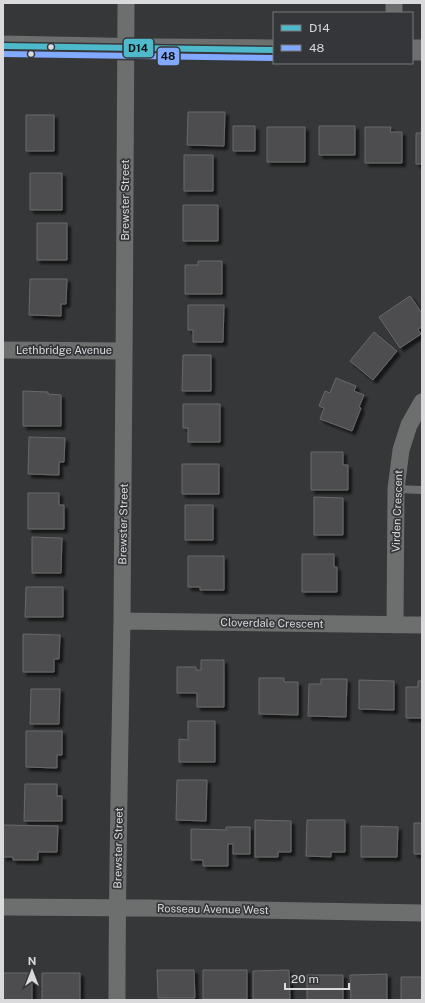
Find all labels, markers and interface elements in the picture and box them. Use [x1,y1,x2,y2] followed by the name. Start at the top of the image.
[273,12,413,64] legend
[309,21,330,35] text: D14
[123,38,154,58] line badge: D14
[309,41,325,55] text: 48
[46,42,56,52] unlabelled marker
[128,42,148,54] text: D14
[157,47,180,66] line badge: 48
[26,49,36,59] unlabelled marker
[161,50,175,62] text: 48
[119,159,131,241] street label: Brewster Street
[16,344,112,356] street label: Lethbridge Avenue
[390,470,404,552] street label: Virden Crescent
[116,483,130,565] street label: Brewster Street
[220,616,324,630] street label: Cloverdale Crescent
[111,807,125,889] street label: Brewster Street
[157,902,269,916] street label: Rosseau Avenue West
[12,951,52,991] north arrow
[28,955,36,967] text: N
[285,965,349,991] scale bar
[291,972,319,986] text: 20 m

